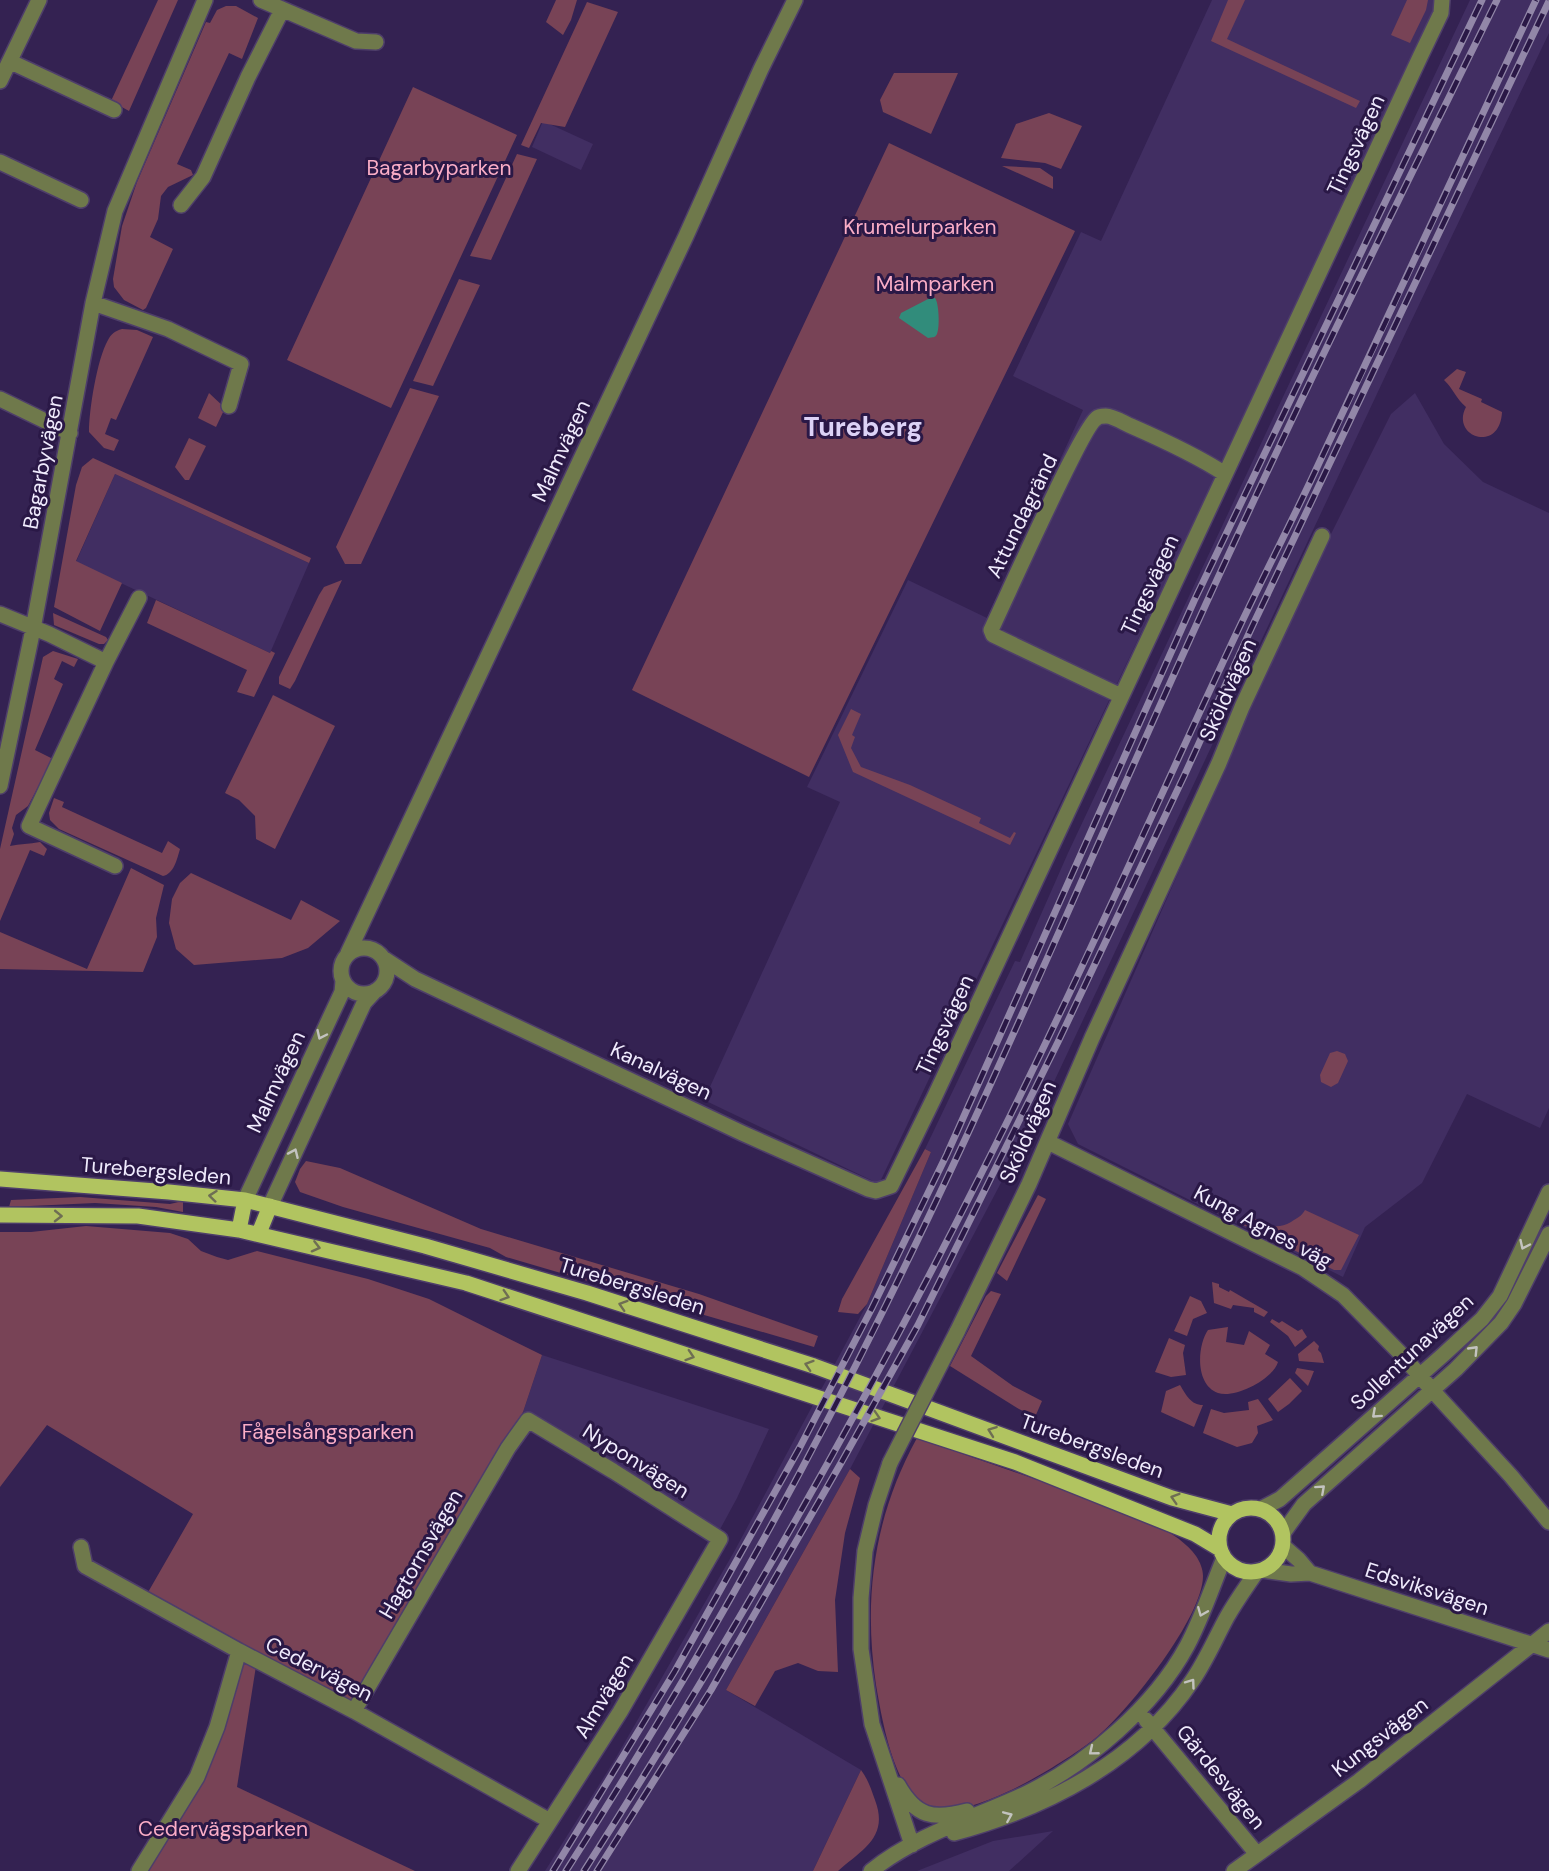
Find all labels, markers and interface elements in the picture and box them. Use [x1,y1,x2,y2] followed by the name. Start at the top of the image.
[1321,90,1391,200] street label: Tingsvägen
[366,154,512,182] park label: Bagarbyparken
[843,213,997,241] park label: Krumelurparken
[876,270,994,298] park label: Malmparken
[16,392,70,532] street label: Bagarbyvägen
[525,395,597,507] street label: Malmvägen
[803,409,923,444] district label: Tureberg
[980,449,1064,583] street label: Attundagränd
[1115,530,1185,640] street label: Tingsvägen
[1193,634,1263,746] street label: Sköldvägen
[910,970,980,1080] street label: Tingsvägen
[240,1026,312,1138] street label: Malmvägen
[316,1028,328,1039] one-way arrow
[606,1035,716,1107] street label: Kanalvägen
[993,1076,1063,1188] street label: Sköldvägen
[287,1148,299,1159] one-way arrow
[80,1150,232,1192] street label: Turebergsleden
[1189,1179,1337,1275] street label: Kung Agnes väg
[208,1190,217,1203] one-way arrow
[54,1209,63,1222] one-way arrow
[1520,1238,1532,1249] one-way arrow
[311,1240,321,1253] one-way arrow
[556,1251,708,1321] street label: Turebergsleden
[1344,1288,1480,1416] street label: Sollentunavägen
[499,1289,510,1301] one-way arrow
[618,1300,629,1312] one-way arrow
[1467,1347,1478,1357] one-way arrow
[684,1349,695,1361] one-way arrow
[804,1359,815,1372] one-way arrow
[1016,1407,1168,1485] street label: Turebergsleden
[1373,1407,1383,1418] one-way arrow
[870,1409,881,1422] one-way arrow
[577,1417,695,1505] street label: Nyponvägen
[242,1418,414,1446] park label: Fågelsångsparken
[987,1426,998,1439] one-way arrow
[373,1484,469,1624] street label: Hagtornsvägen
[1314,1485,1325,1496] one-way arrow
[1170,1493,1181,1505] one-way arrow
[1362,1556,1492,1622] street label: Edsviksvägen
[1197,1606,1209,1617] one-way arrow
[260,1630,378,1708] street label: Cedervägen
[568,1648,640,1744] street label: Almvägen
[1183,1678,1194,1689] one-way arrow
[1326,1691,1434,1783] street label: Kungsvägen
[1170,1719,1272,1835] street label: Gärdesvägen
[1089,1743,1100,1754] one-way arrow
[1002,1812,1013,1824] one-way arrow
[138,1815,308,1843] park label: Cedervägsparken

